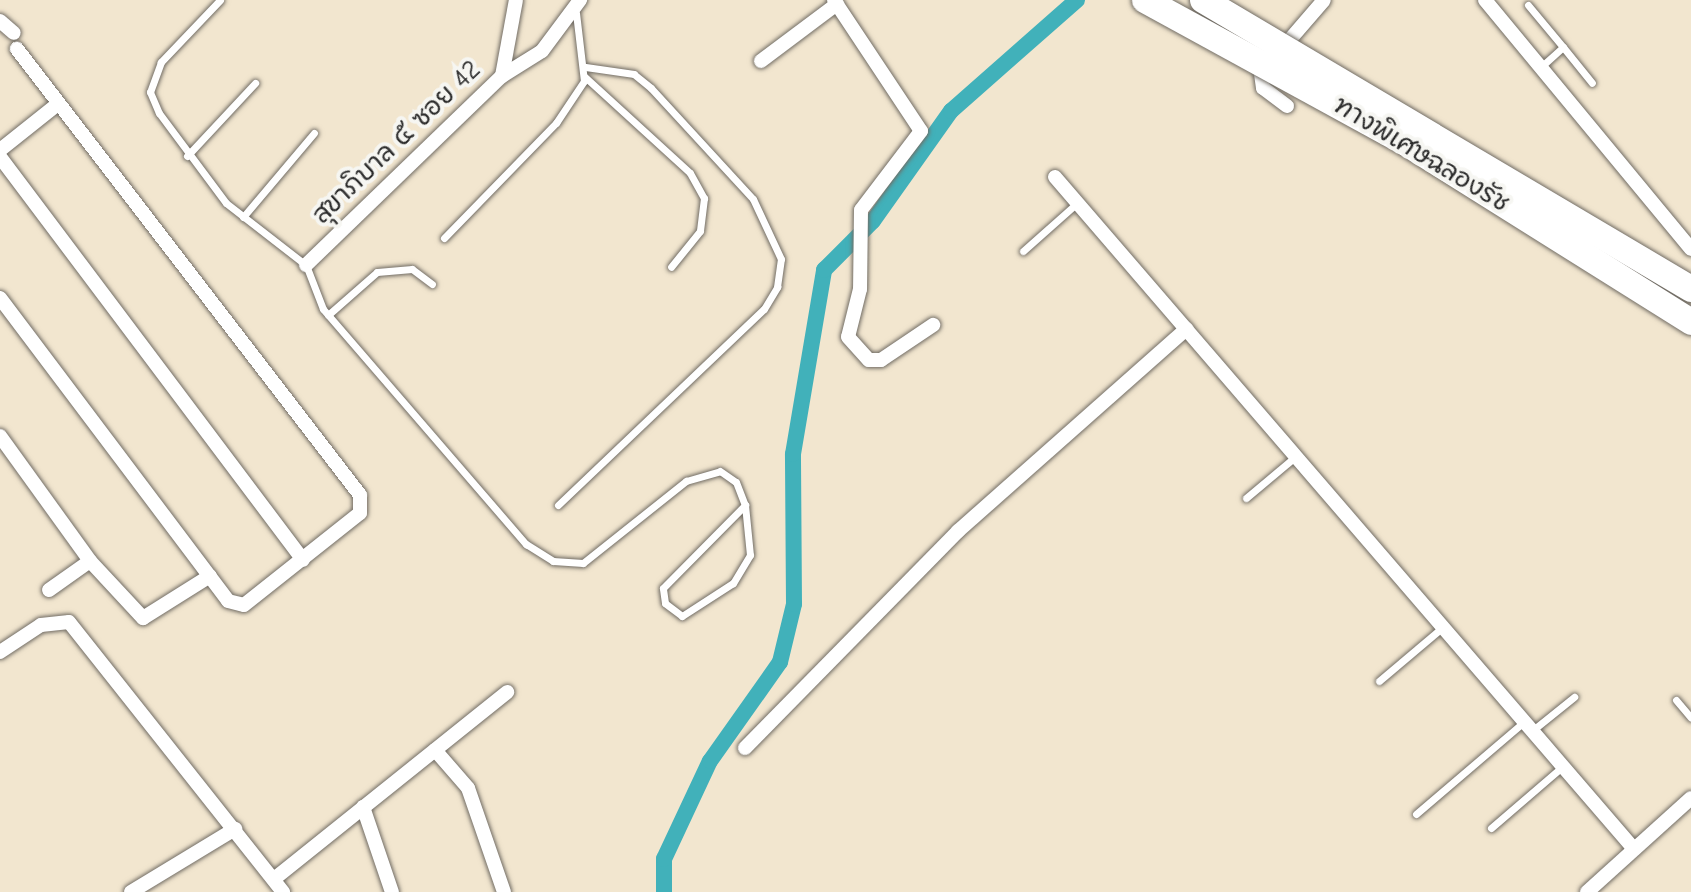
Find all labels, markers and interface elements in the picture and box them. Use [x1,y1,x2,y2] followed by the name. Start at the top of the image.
[306,55,488,231] street label: สุขาภิบาล ๕ ซอย 42
[1328,90,1514,220] street label: ทางพิเศษฉลองรัช

